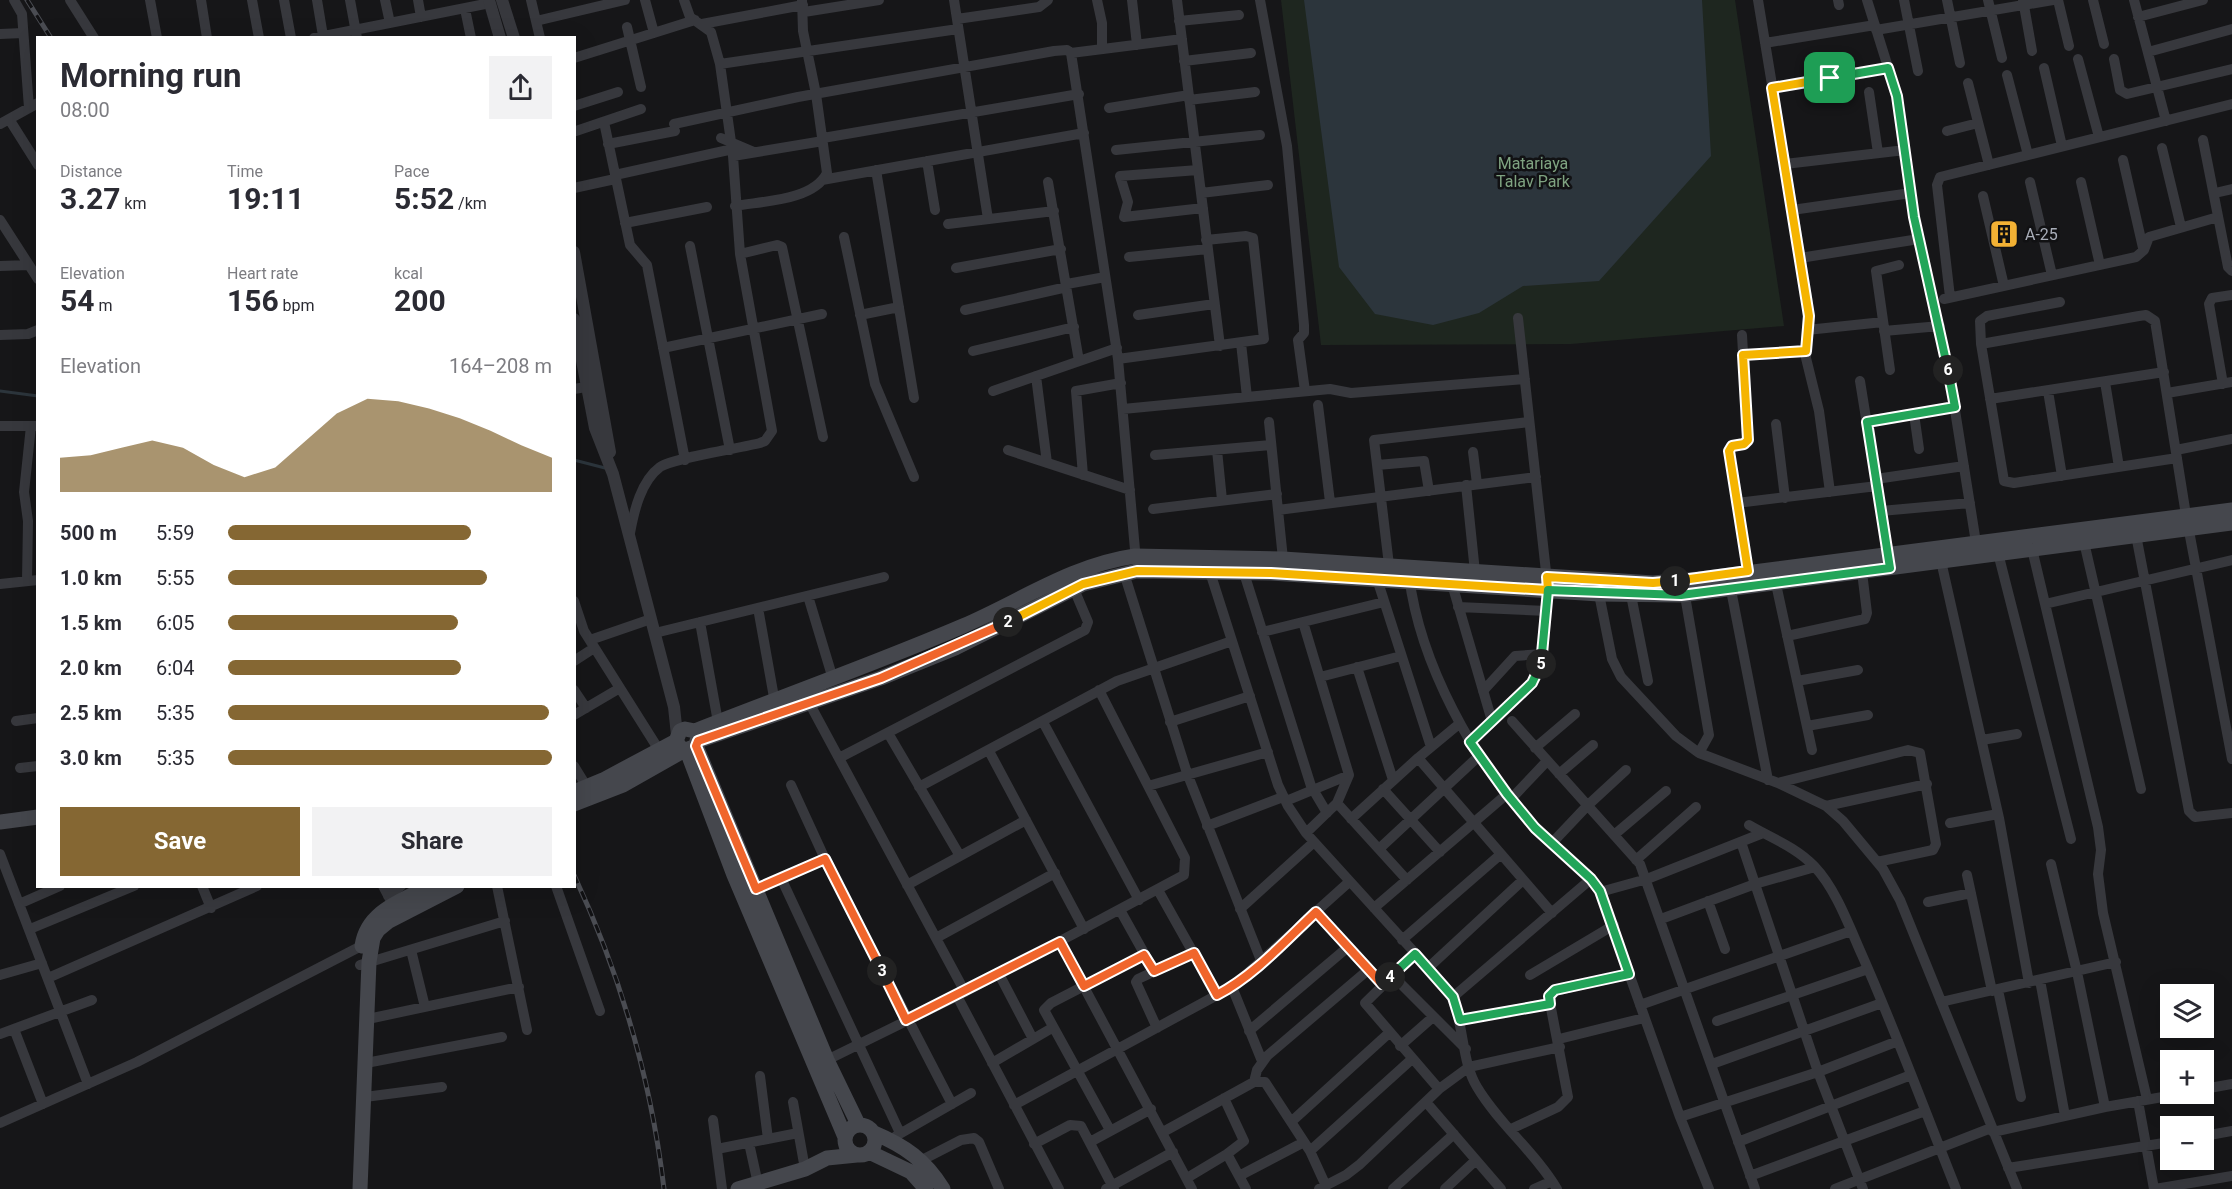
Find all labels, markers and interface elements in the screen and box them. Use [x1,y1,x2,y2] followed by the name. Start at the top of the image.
[1804,52,1855,103] pin
[60,56,241,95] text: Morning run
[489,56,552,119] button: share
[1813,61,1846,94] icon: arrive
[60,98,110,122] text: 08:00
[1496,154,1571,191] park label: Matariaya Talav Park
[60,162,122,181] text: Distance
[227,162,263,181] text: Time
[394,162,430,181] text: Pace
[60,181,120,216] text: 3.27
[227,181,304,216] text: 19:11
[394,181,454,216] text: 5:52
[120,194,146,213] text: km
[454,194,487,213] text: /km
[1988,218,2020,250] building icon: A-25
[2025,225,2058,244] place label: A-25
[60,264,125,283] text: Elevation
[227,264,298,283] text: Heart rate
[394,264,423,283] text: kcal
[60,283,94,318] text: 54
[227,283,279,318] text: 156
[394,283,446,318] text: 200
[94,296,112,315] text: m
[279,296,315,315] text: bpm
[60,354,141,378] text: Elevation
[449,354,552,378] text: 164–208 m
[1933,355,1963,385] pin: 6
[1943,360,1953,379] text: 6
[60,521,117,545] text: 500 m
[156,521,195,545] text: 5:59
[60,566,122,590] text: 1.0 km
[156,566,195,590] text: 5:55
[1660,566,1690,596] pin: 1
[1670,571,1680,590] text: 1
[993,607,1023,637] pin: 2
[60,611,122,635] text: 1.5 km
[156,611,195,635] text: 6:05
[1003,612,1013,631] text: 2
[1526,649,1556,679] pin: 5
[1536,654,1546,673] text: 5
[60,656,122,680] text: 2.0 km
[156,656,195,680] text: 6:04
[60,701,122,725] text: 2.5 km
[156,701,195,725] text: 5:35
[60,746,122,770] text: 3.0 km
[156,746,195,770] text: 5:35
[60,807,300,876] button: Save
[312,807,552,876] button: Share
[867,956,897,986] pin: 3
[877,961,887,980] text: 3
[1375,962,1405,992] pin: 4
[1385,967,1395,986] text: 4
[2160,984,2214,1170] map controls
[2160,984,2214,1038] button: layers
[2160,1050,2214,1104] button: +
[2160,1116,2214,1170] button: −

